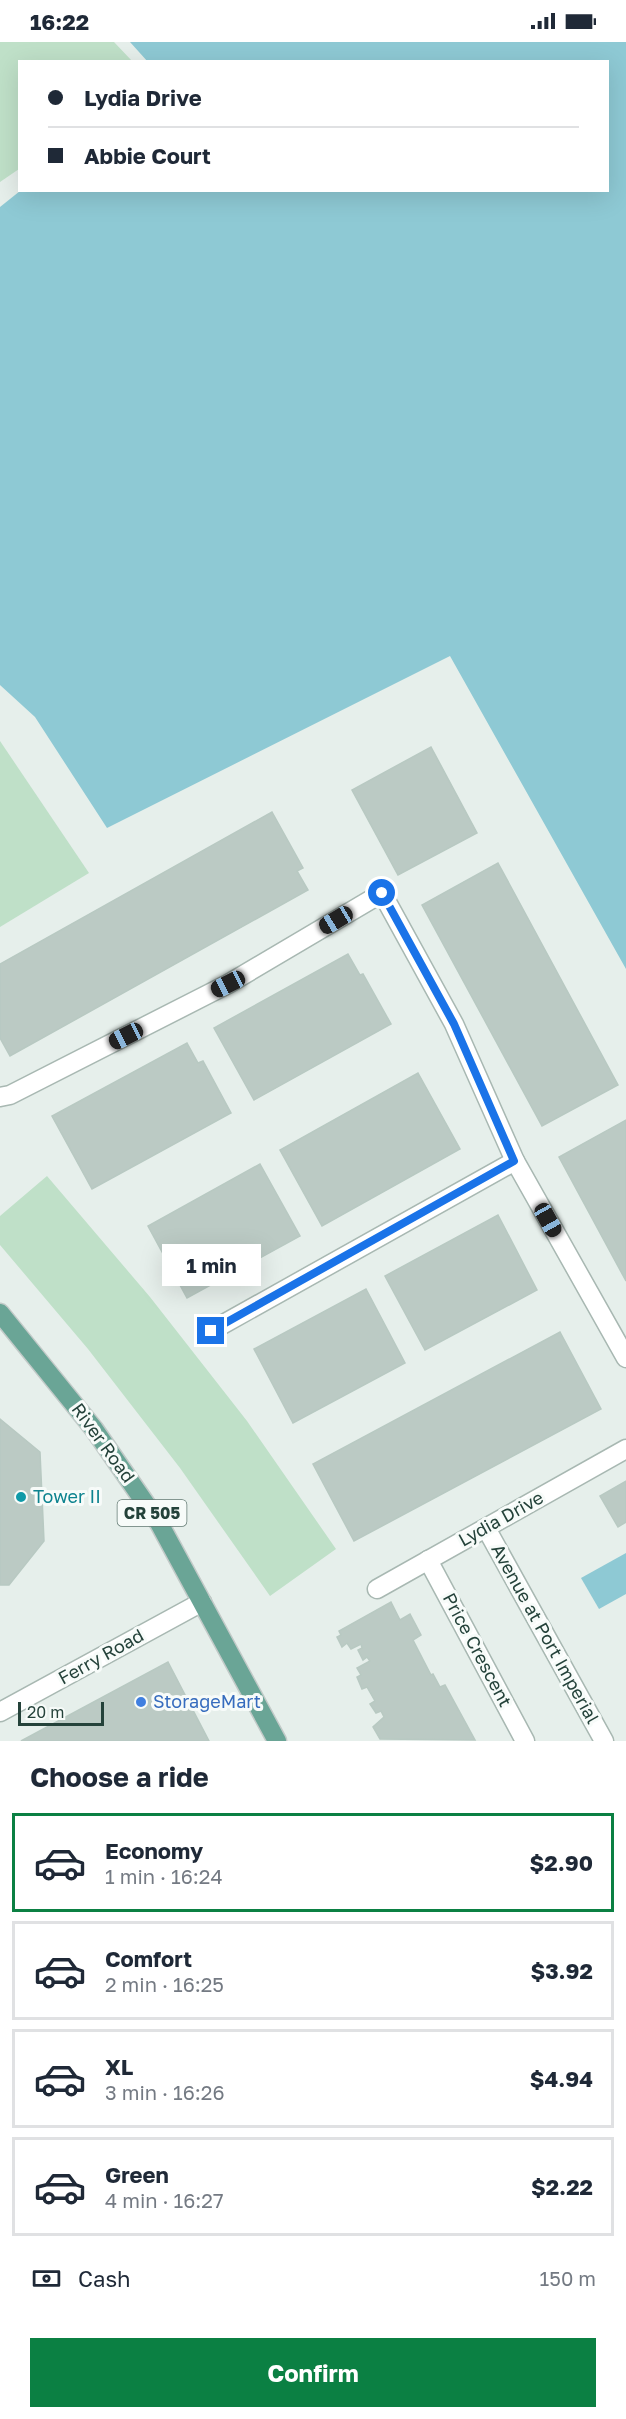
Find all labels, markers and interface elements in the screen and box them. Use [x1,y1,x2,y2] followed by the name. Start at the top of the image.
[30,8,89,35] text: 16:22
[84,84,202,111] text: Lydia Drive
[84,142,211,169] text: Abbie Court
[368,879,395,906] route start
[316,903,356,937] car
[208,968,248,1000] car
[106,1020,146,1052] car
[531,1200,565,1240] car
[162,1244,260,1286] callout: 1 min
[186,1253,237,1277] text: 1 min
[197,1317,224,1344] route end
[68,1398,140,1486] street label: River Road
[33,1485,101,1507] place label: Tower II
[454,1486,547,1550] street label: Lydia Drive
[14,1490,28,1504] marker: Tower II
[118,1500,186,1526] road number: CR 505
[487,1540,605,1727] street label: Avenue at Port Imperial
[439,1589,517,1710] street label: Price Crescent
[54,1624,147,1689] street label: Ferry Road
[153,1690,261,1712] place label: StorageMart
[134,1695,148,1709] marker: StorageMart
[18,1699,104,1726] scale bar
[27,1702,64,1722] text: 20 m
[30,1761,209,1793] text: Choose a ride
[33,1836,87,1890] icon: car
[105,1837,203,1864] text: Economy
[530,1849,593,1876] text: $2.90
[105,1864,223,1888] text: 1 min · 16:24
[33,1944,87,1998] icon: car
[105,1945,192,1972] text: Comfort
[530,1957,593,1984] text: $3.92
[105,1972,224,1996] text: 2 min · 16:25
[33,2052,87,2106] icon: car
[105,2053,133,2080] text: XL
[530,2065,593,2092] text: $4.94
[105,2080,225,2104] text: 3 min · 16:26
[33,2160,87,2214] icon: car
[105,2161,169,2188] text: Green
[531,2173,593,2200] text: $2.22
[105,2188,224,2212] text: 4 min · 16:27
[30,2262,63,2295] icon: cash
[78,2265,131,2292] text: Cash
[540,2266,596,2290] text: 150 m
[30,2338,596,2407] button: Confirm

